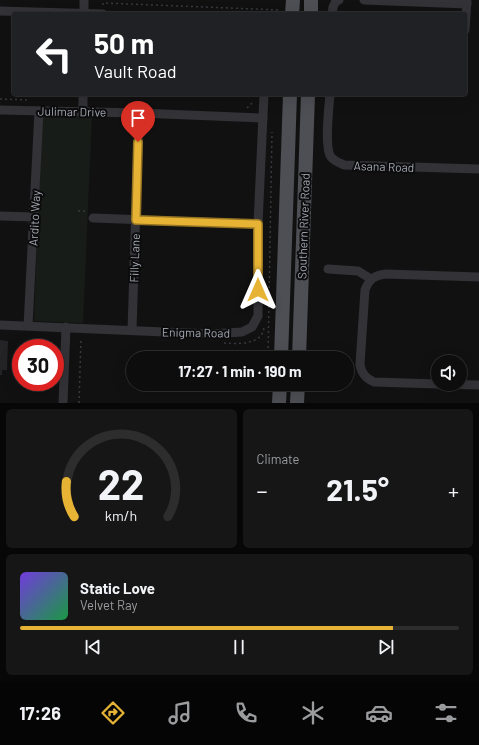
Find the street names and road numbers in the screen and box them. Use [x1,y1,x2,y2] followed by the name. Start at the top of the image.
[38,103,106,119] street label: Julimar Drive
[353,158,415,174] street label: Asana Road
[294,173,312,279] street label: Southern River Road
[26,189,42,246] street label: Ardito Way
[126,233,142,283] street label: Filly Lane
[162,324,230,340] street label: Enigma Road

